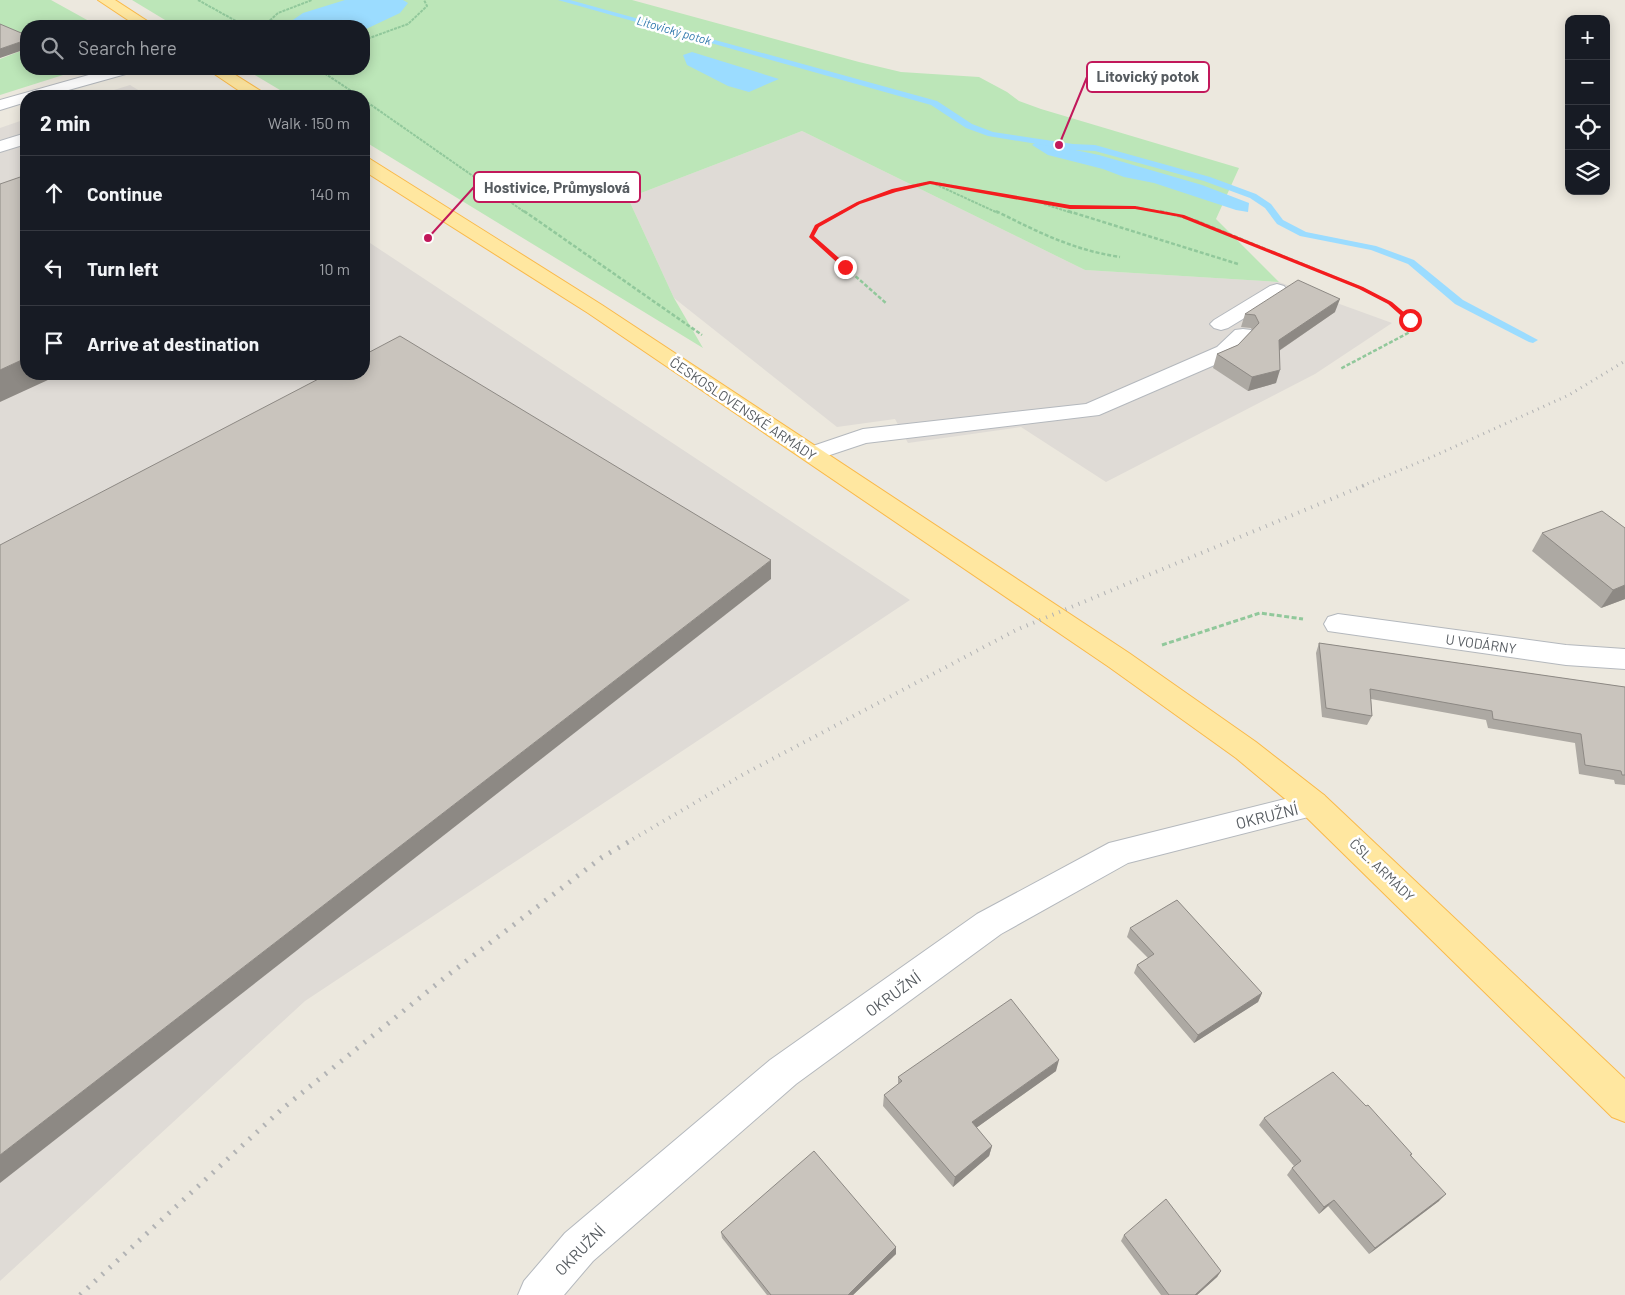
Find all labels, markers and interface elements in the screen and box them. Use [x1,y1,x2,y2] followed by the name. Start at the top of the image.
[635,13,713,47] water label: Litovický potok
[1565,15,1610,195] map controls
[1565,15,1610,60] button: +
[20,20,370,75] search box
[38,34,66,62] icon: search
[78,36,177,59] text: Search here
[1565,60,1610,105] button: −
[1087,62,1209,92] callout: Litovický potok
[1097,67,1199,85] text: Litovický potok
[1565,105,1610,150] button: locate
[40,110,90,135] text: 2 min
[268,113,350,132] text: Walk · 150 m
[1565,150,1610,195] button: layers
[474,172,640,202] callout: Hostivice, Průmyslová
[484,178,630,196] text: Hostivice, Průmyslová
[40,179,68,207] icon: ahead
[87,182,163,205] text: Continue
[310,184,350,203] text: 140 m
[40,254,68,282] icon: left
[834,256,857,279] route end
[87,257,158,280] text: Turn left
[319,259,350,278] text: 10 m
[1399,309,1422,332] route start
[40,329,68,357] icon: arrive
[87,332,259,355] text: Arrive at destination
[667,353,820,464] street label: ČESKOSLOVENSKÉ ARMÁDY
[1445,630,1518,657] street label: U VODÁRNY
[1234,799,1300,832] street label: OKRUŽNÍ
[1347,835,1418,905] street label: ČSL. ARMÁDY
[861,967,924,1020] street label: OKRUŽNÍ
[550,1220,609,1279] street label: OKRUŽNÍ

